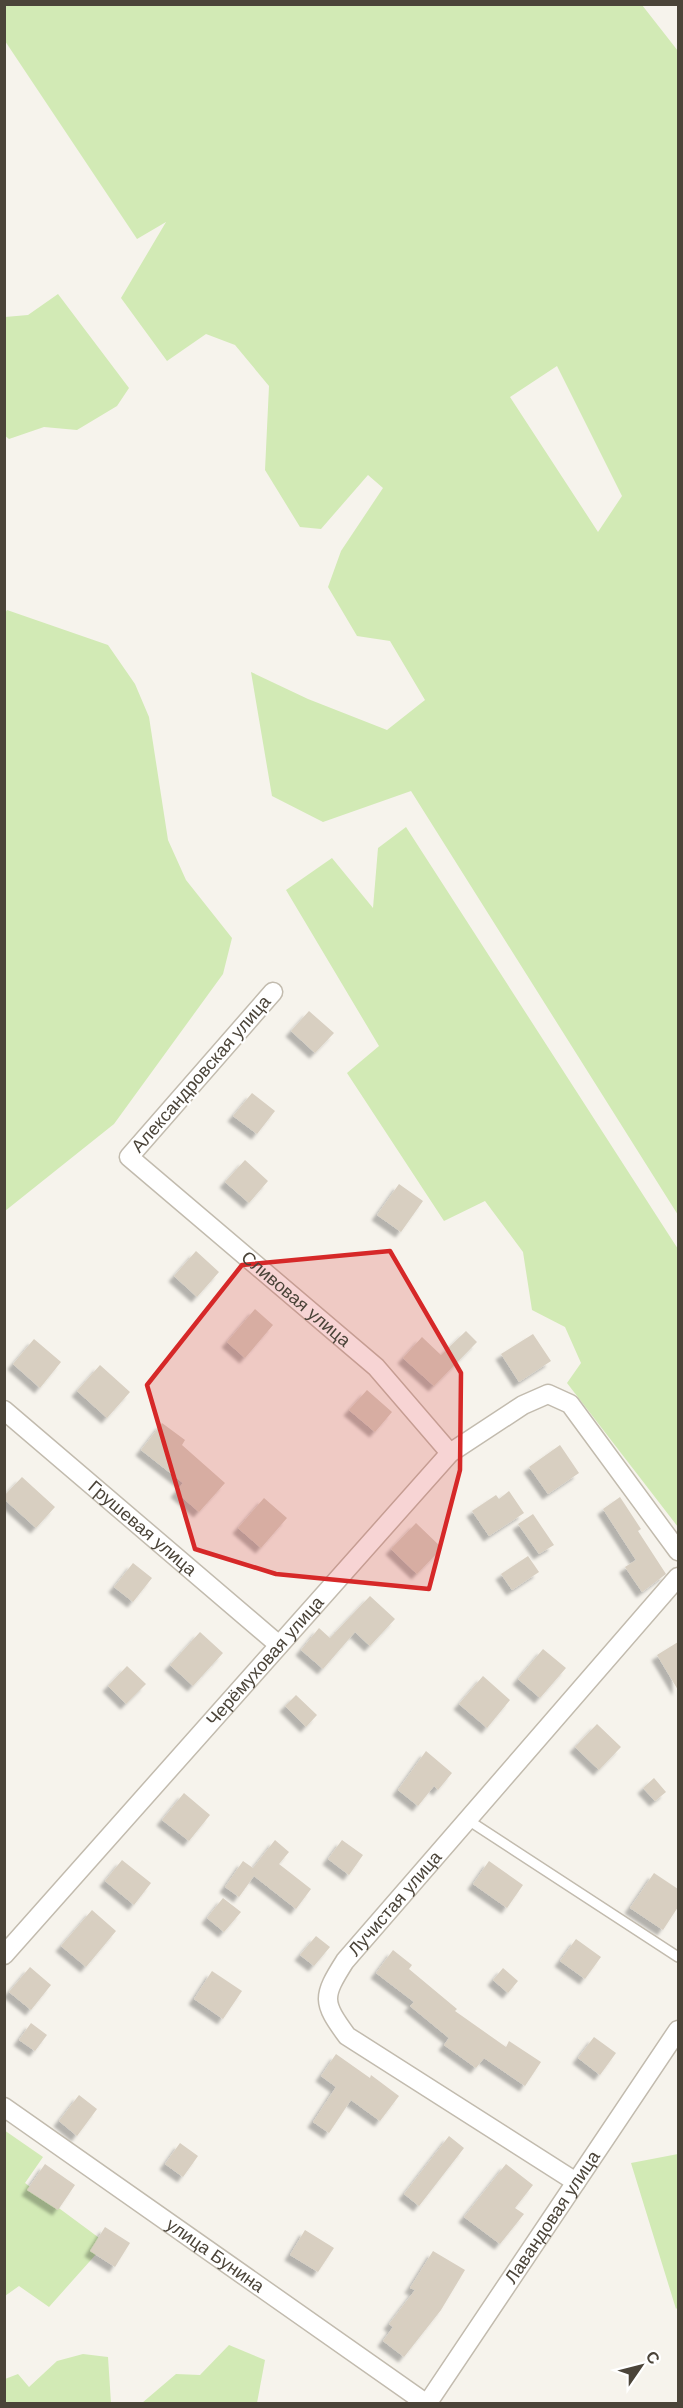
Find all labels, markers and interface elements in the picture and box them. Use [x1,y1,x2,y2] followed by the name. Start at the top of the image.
[128,991,275,1156] street label: Александровская улица
[237,1247,355,1351] street label: Сливовая улица
[84,1477,201,1581] street label: Грушевая улица
[202,1592,328,1730] street label: Черёмуховая улица
[344,1846,446,1960] street label: Лучистая улица
[501,2146,605,2287] street label: Лавандовая улица
[162,2214,269,2297] street label: улица Бунина
[611,2336,671,2396] north arrow
[643,2348,663,2368] text: С

